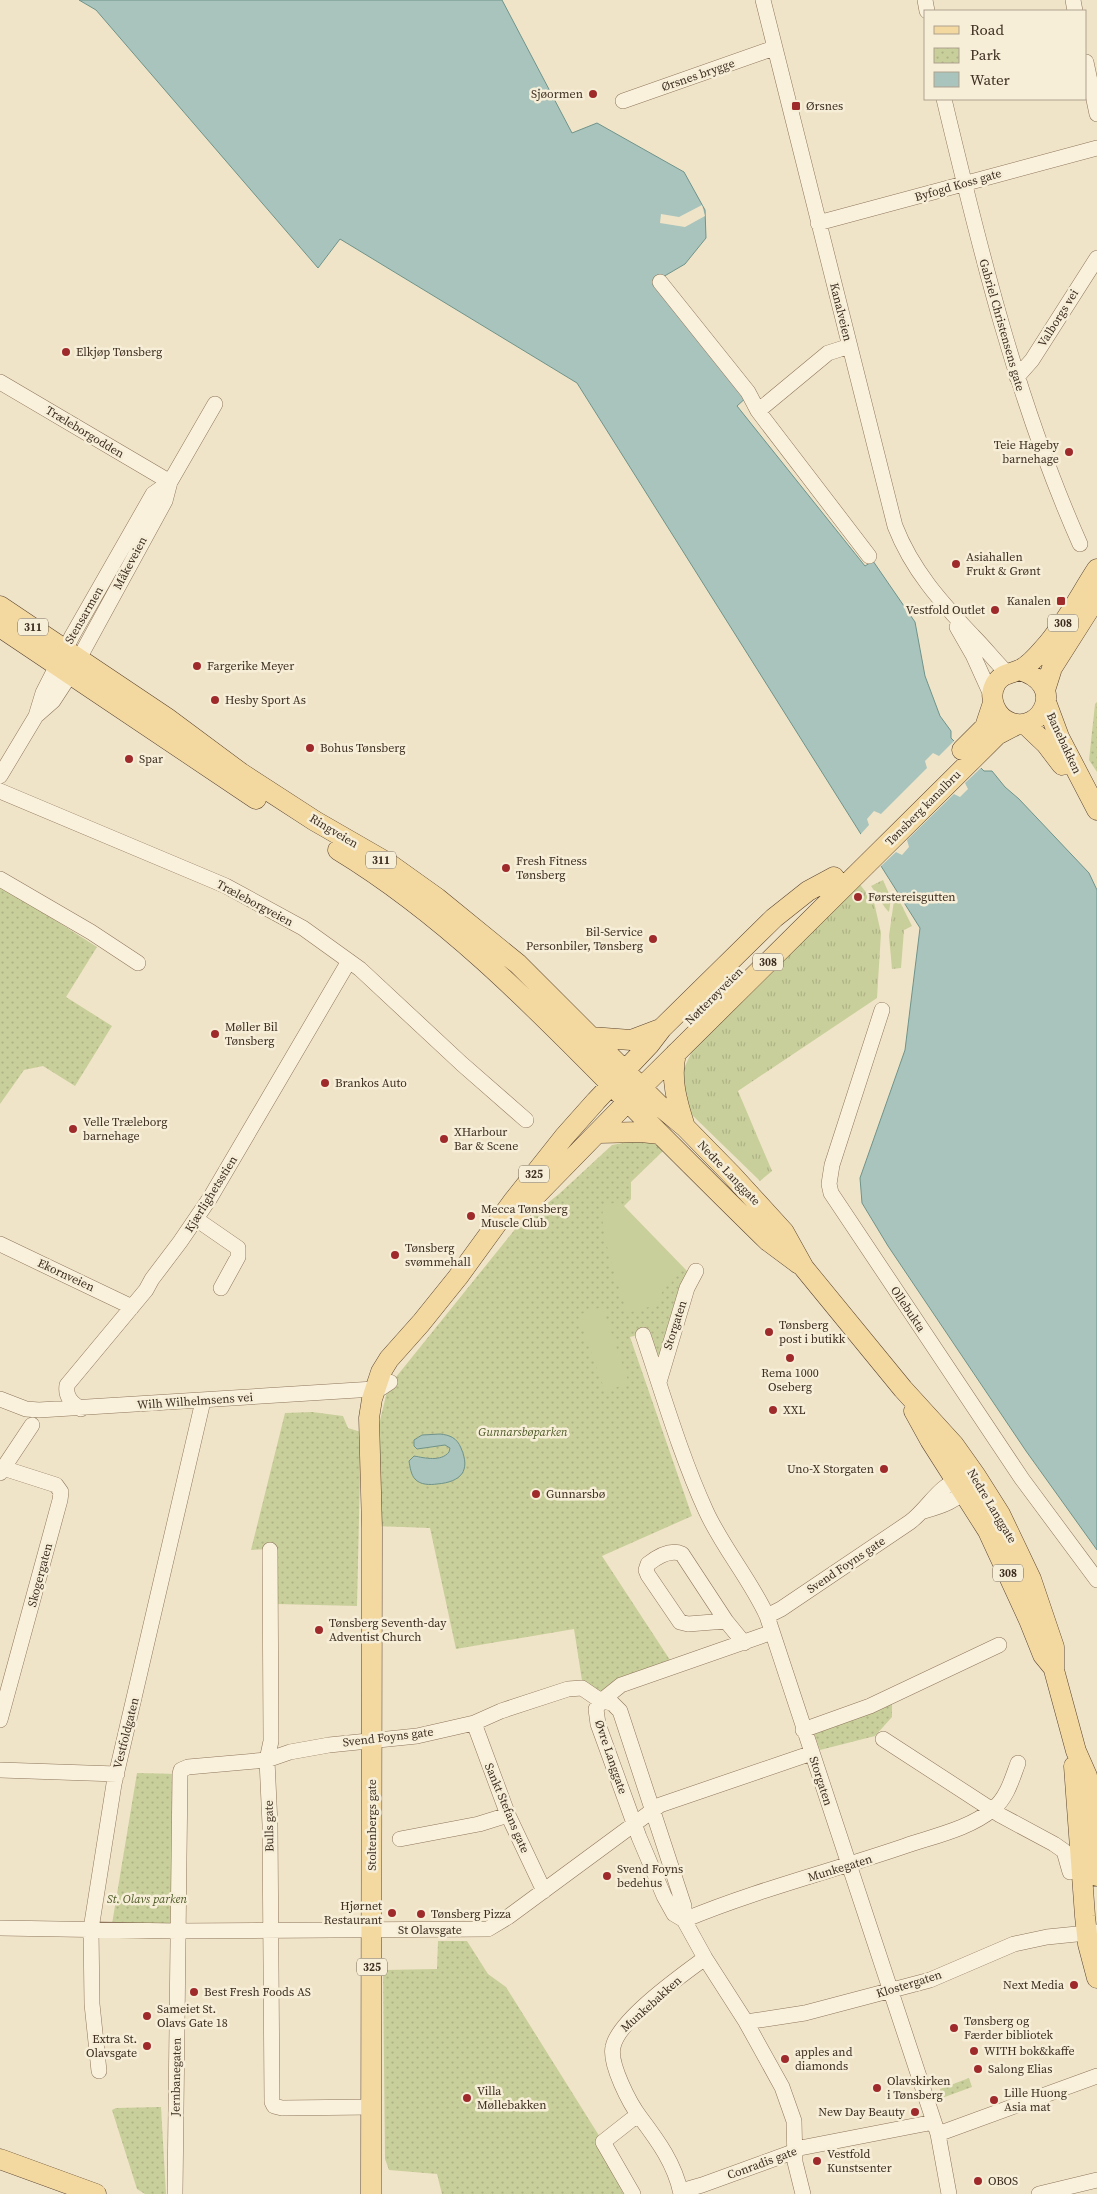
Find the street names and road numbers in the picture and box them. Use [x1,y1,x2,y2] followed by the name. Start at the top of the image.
[659,55,737,95] street label: Ørsnes brygge
[913,165,1003,205] street label: Byfogd Koss gate
[975,257,1029,393] street label: Gabriel Christensens gate
[826,281,856,343] street label: Kanalveien
[1034,286,1082,350] street label: Valborgs vei
[43,402,127,462] street label: Træleborgodden
[109,534,151,592] street label: Måkeveien
[61,583,107,647] street label: Stensarmen
[1048,614,1078,632] road number: 308
[18,618,48,636] road number: 311
[1043,710,1085,776] street label: Banebakken
[882,767,964,849] street label: Tønsberg kanalbru
[307,810,361,852] street label: Ringveien
[366,852,396,868] road number: 311
[214,876,296,930] street label: Træleborgveien
[753,954,783,970] road number: 308
[682,964,746,1028] street label: Nøtterøyveien
[694,1137,764,1209] street label: Nedre Langgate
[181,1153,241,1235] street label: Kjærlighetsstien
[519,1166,549,1182] road number: 325
[35,1255,97,1295] street label: Ekornveien
[887,1283,930,1336] street label: Ollebukta
[660,1298,690,1352] street label: Storgaten
[136,1389,254,1413] street label: Wilh Wilhelmsens vei
[963,1466,1021,1546] street label: Nedre Langgate
[804,1533,888,1597] street label: Svend Foyns gate
[24,1541,56,1609] street label: Skogergaten
[993,1565,1023,1582] road number: 308
[109,1696,143,1770] street label: Vestfoldgaten
[591,1718,631,1796] street label: Øvre Langgate
[342,1724,434,1750] street label: Svend Foyns gate
[806,1754,836,1808] street label: Storgaten
[481,1761,533,1855] street label: Sankt Stefans gate
[364,1779,380,1871] street label: Stoltenbergs gate
[261,1800,277,1852] street label: Bulls gate
[806,1851,874,1885] street label: Munkegaten
[398,1922,462,1938] street label: St Olavsgate
[357,1958,387,1975] road number: 325
[874,1966,944,2002] street label: Klostergaten
[617,1972,685,2036] street label: Munkebakken
[167,2038,185,2117] street label: Jernbanegaten
[725,2143,799,2183] street label: Conradis gate

